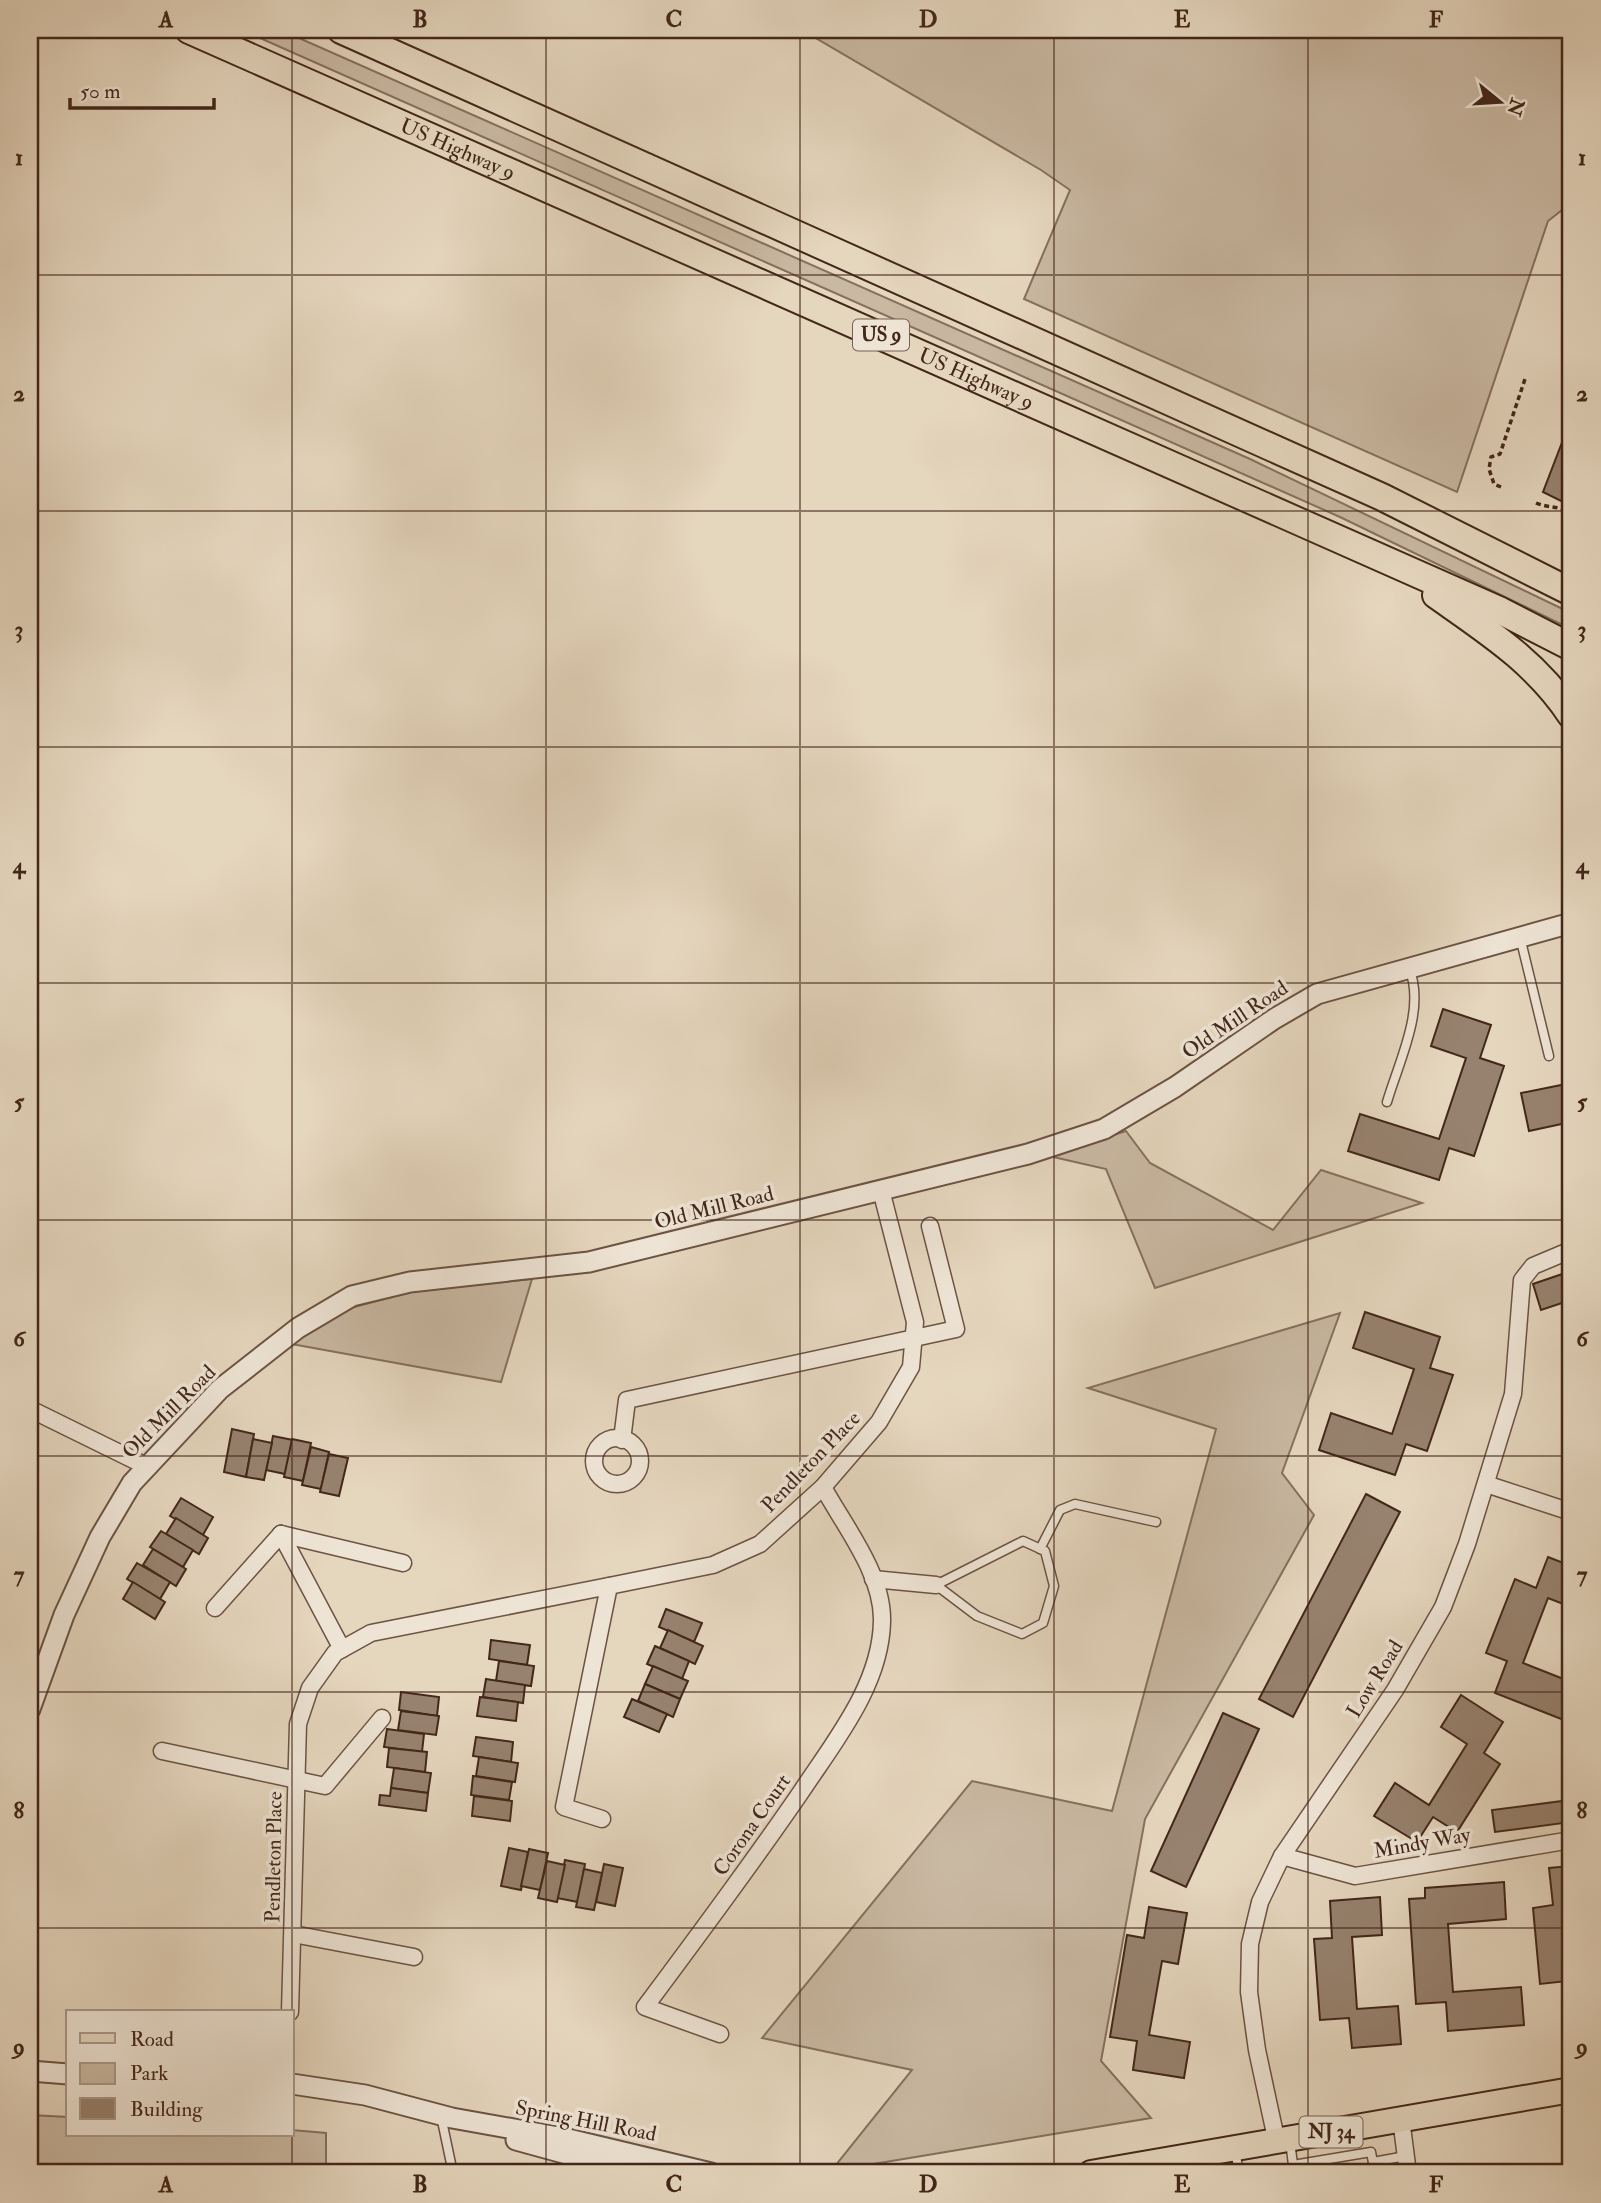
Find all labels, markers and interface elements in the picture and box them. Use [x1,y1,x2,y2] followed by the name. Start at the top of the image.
[158,5,174,34] text: A
[412,5,428,34] text: B
[666,5,682,34] text: C
[919,5,937,34] text: D
[1174,5,1191,34] text: E
[1429,5,1444,34] text: F
[70,66,214,110] scale bar
[1464,66,1534,136] north arrow
[80,78,121,105] text: 50 m
[1501,94,1530,120] text: N
[396,112,520,186] street label: US Highway 9
[15,143,23,172] text: 1
[1578,143,1586,172] text: 1
[853,320,909,350] road number: US 9
[914,341,1038,416] street label: US Highway 9
[13,379,25,408] text: 2
[1576,379,1588,408] text: 2
[15,615,23,644] text: 3
[1578,615,1586,644] text: 3
[12,851,27,880] text: 4
[1575,851,1590,880] text: 4
[1177,974,1294,1065] street label: Old Mill Road
[14,1087,25,1116] text: 5
[1577,1087,1588,1116] text: 5
[652,1180,777,1236] street label: Old Mill Road
[13,1324,27,1353] text: 6
[1576,1324,1590,1353] text: 6
[116,1359,222,1465] street label: Old Mill Road
[756,1405,866,1519] street label: Pendleton Place
[14,1560,25,1589] text: 7
[1577,1560,1588,1589] text: 7
[1341,1635,1410,1723] street label: Low Road
[707,1769,797,1881] street label: Corona Court
[259,1791,289,1923] street label: Pendleton Place
[14,1796,25,1825] text: 8
[1577,1796,1588,1825] text: 8
[1371,1821,1473,1865] street label: Mindy Way
[66,2010,294,2136] legend
[130,2026,175,2053] text: Road
[11,2032,25,2061] text: 9
[1574,2032,1588,2061] text: 9
[130,2060,168,2087] text: Park
[513,2094,659,2148] street label: Spring Hill Road
[130,2096,203,2123] text: Building
[1300,2116,1362,2148] road number: NJ 34
[158,2170,174,2199] text: A
[412,2170,428,2199] text: B
[666,2170,682,2199] text: C
[919,2170,937,2199] text: D
[1174,2170,1191,2199] text: E
[1429,2170,1444,2199] text: F

